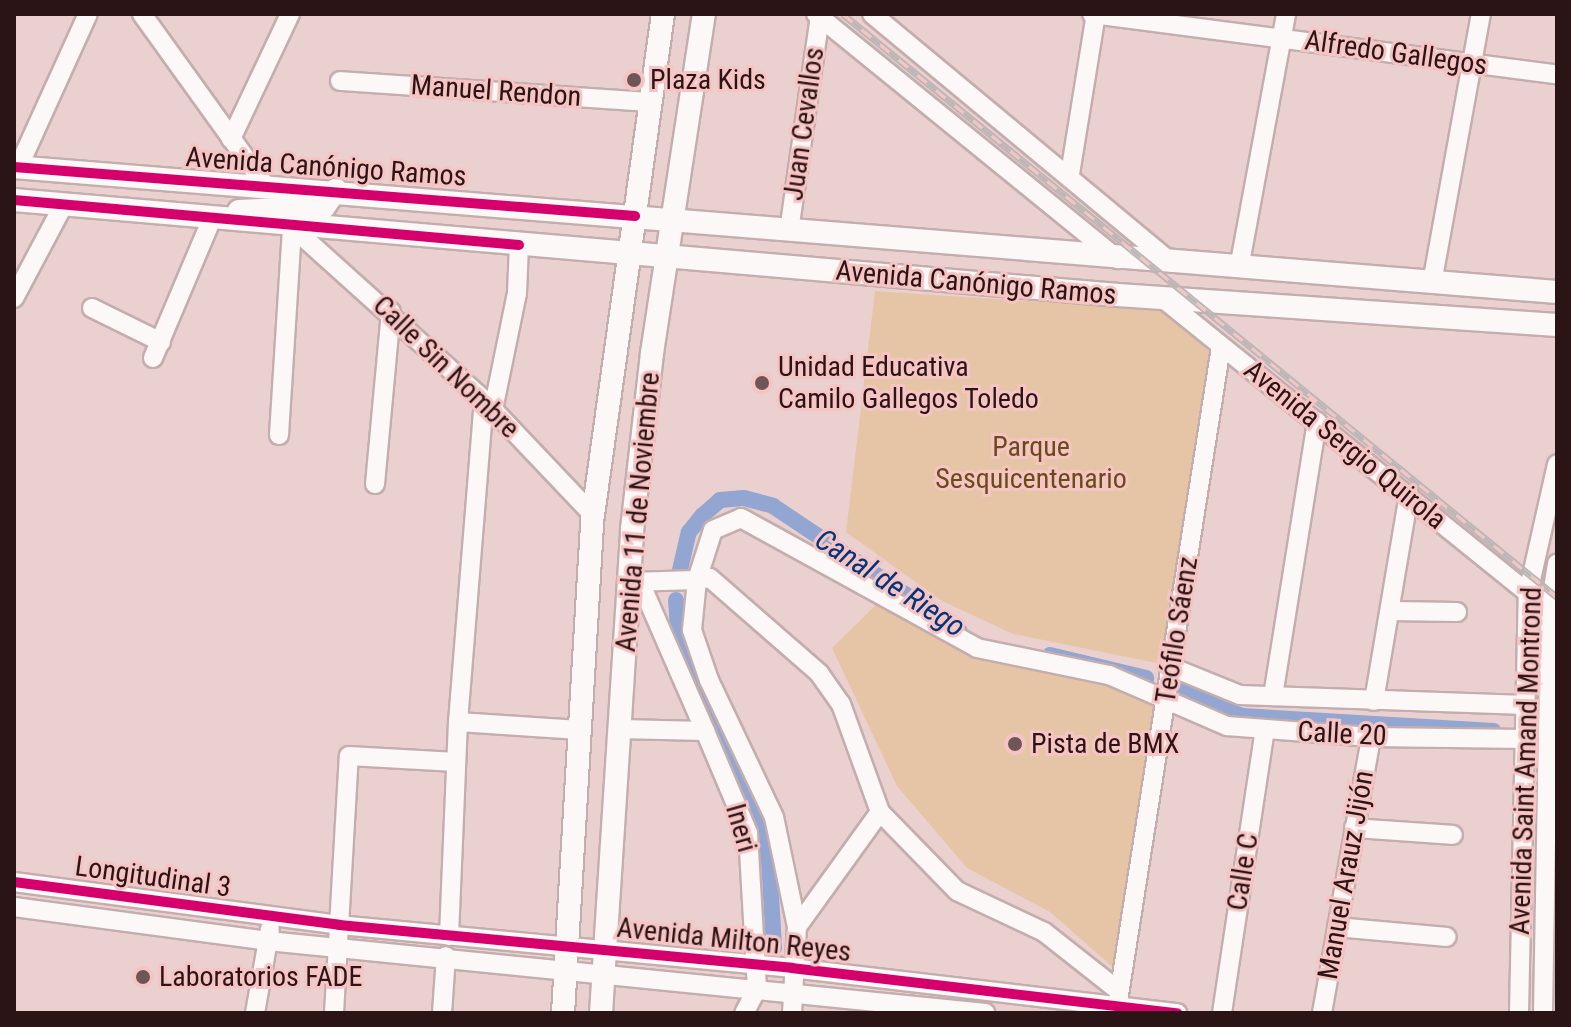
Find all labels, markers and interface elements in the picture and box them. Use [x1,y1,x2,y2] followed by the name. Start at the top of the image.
[1303,24,1489,82] street label: Alfredo Gallegos
[777,45,831,203] street label: Juan Cevallos
[650,63,766,97] place label: Plaza Kids
[410,68,582,114] street label: Manuel Rendon
[625,71,643,89] marker: Plaza Kids
[184,140,468,194] street label: Avenida Canónigo Ramos
[834,254,1118,312] street label: Avenida Canónigo Ramos
[366,289,526,445] street label: Calle Sin Nombre
[778,350,1039,416] place label: Unidad Educativa Camilo Gallegos Toledo
[1237,353,1453,537] street label: Avenida Sergio Quirola
[609,371,667,653] street label: Avenida 11 de Noviembre
[753,374,771,392] marker: Unidad Educativa Camilo Gallegos Toledo
[935,430,1127,496] park label: Parque Sesquicentenario
[808,521,972,645] water label: Canal de Riego
[1149,554,1205,706] street label: Teófilo Sáenz
[1503,586,1549,936] street label: Avenida Saint Amand Montrond
[1297,715,1387,753] street label: Calle 20
[1031,727,1179,761] place label: Pista de BMX
[1006,735,1024,753] marker: Pista de BMX
[1311,768,1381,982] street label: Manuel Arauz Jijón
[718,800,764,856] street label: Ineri
[1220,831,1266,913] street label: Calle C
[73,849,233,905] street label: Longitudinal 3
[615,911,853,969] street label: Avenida Milton Reyes
[159,960,362,994] place label: Laboratorios FADE
[134,968,152,986] marker: Laboratorios FADE

